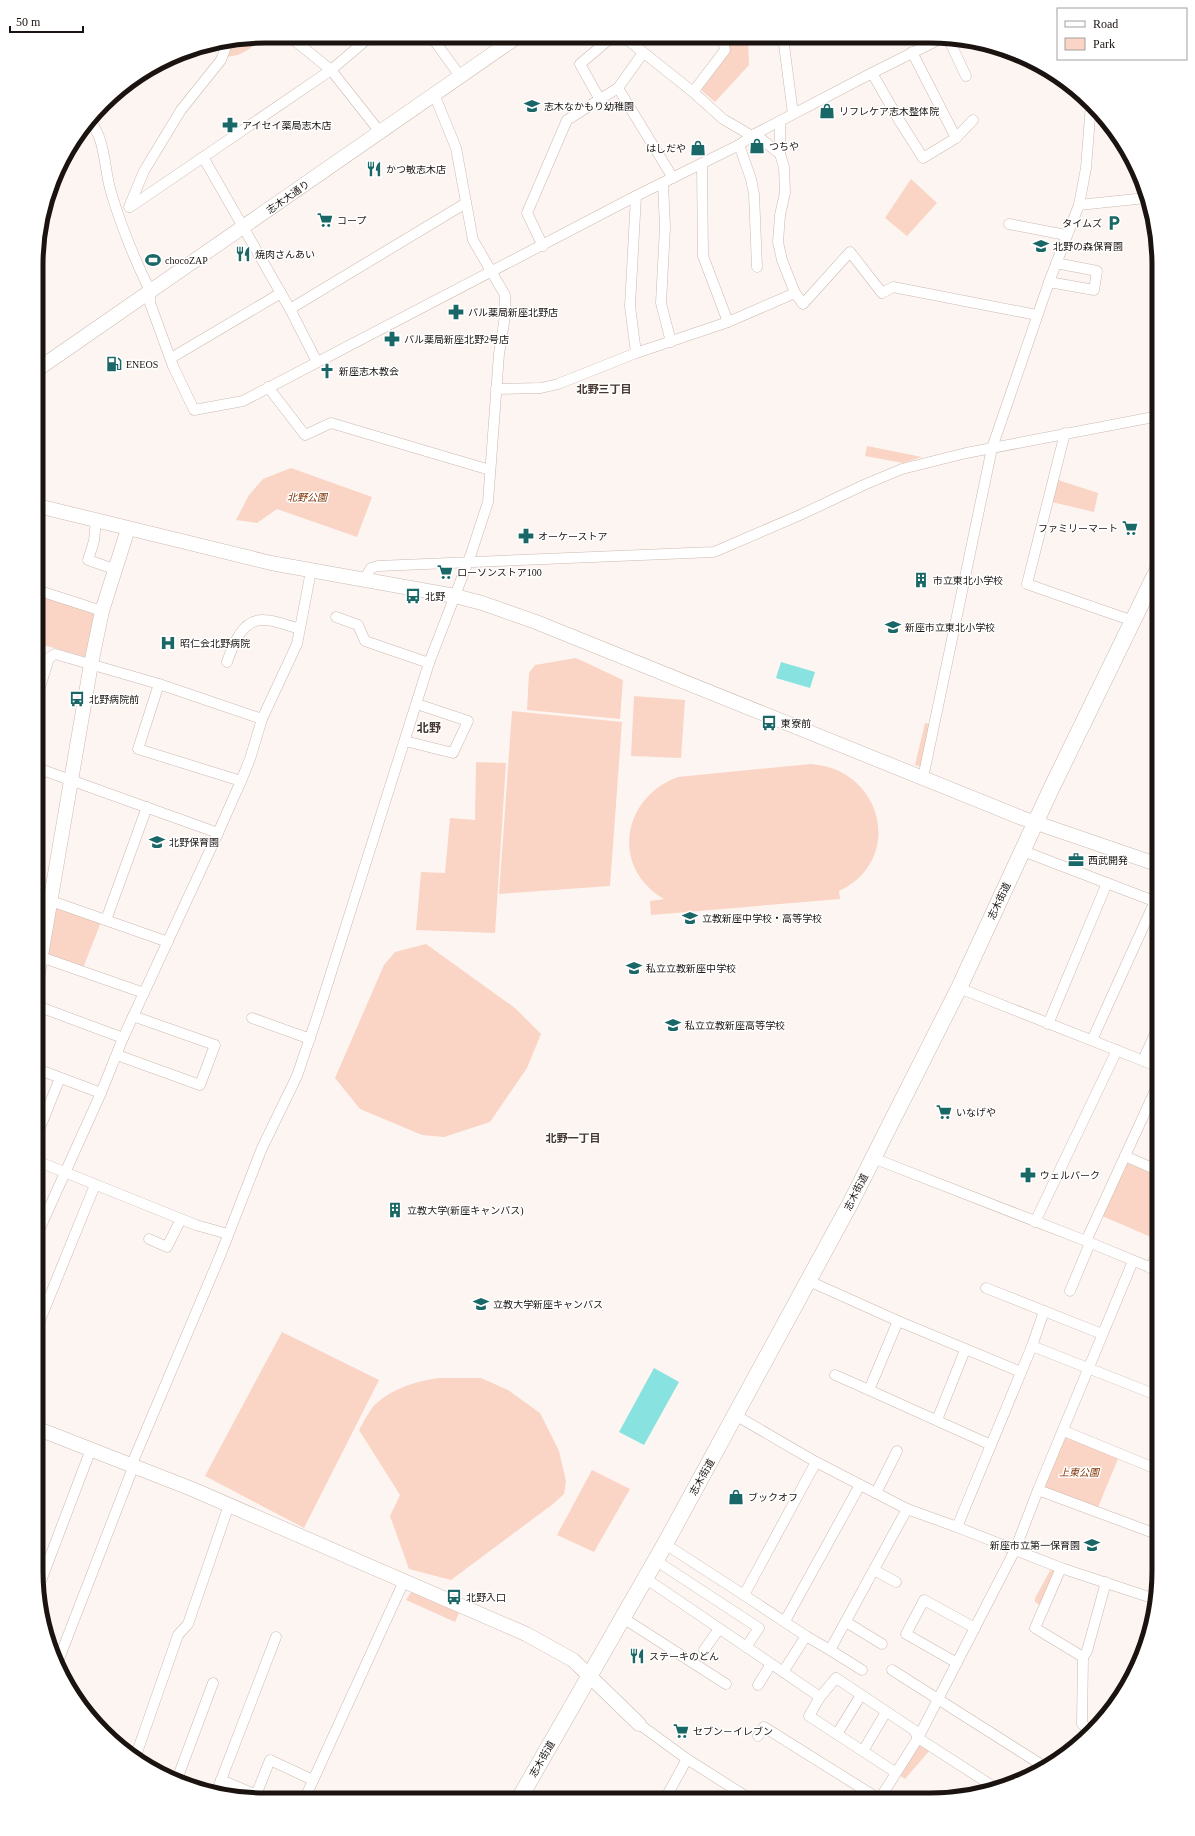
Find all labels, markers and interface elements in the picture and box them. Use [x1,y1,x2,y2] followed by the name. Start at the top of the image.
[10,8,83,34] scale bar
[1057,8,1187,60] legend
[16,15,41,29] text: 50 m
[1093,17,1118,31] text: Road
[1093,37,1115,51] text: Park
[523,97,541,115] school or university icon: 志木なかもり幼稚園
[544,101,634,112] place label: 志木なかもり幼稚園
[818,102,836,120] shop icon: リフレケア志木整体院
[839,106,939,117] place label: リフレケア志木整体院
[221,116,239,134] pharmacy icon: アイセイ薬局志木店
[242,120,332,131] place label: アイセイ薬局志木店
[748,137,766,155] shop icon: つちや
[689,139,707,157] shop icon: はしだや
[769,141,799,152] place label: つちや
[646,143,686,154] place label: はしだや
[365,160,383,178] restaurant icon: かつ敏志木店
[386,164,446,175] place label: かつ敏志木店
[264,178,312,216] street label: 志木大通り
[316,211,334,229] supermarket icon: コープ
[1105,214,1123,232] parking icon: タイムズ
[337,215,366,226] place label: コープ
[1062,218,1102,229] place label: タイムズ
[1032,237,1050,255] school or university icon: 北野の森保育園
[1053,241,1123,252] place label: 北野の森保育園
[234,245,252,263] restaurant icon: 焼肉さんあい
[255,249,315,260] place label: 焼肉さんあい
[144,251,162,269] sports icon: chocoZAP
[165,255,208,266] place label: chocoZAP
[447,303,465,321] pharmacy icon: パル薬局新座北野店
[468,307,558,318] place label: パル薬局新座北野店
[383,330,401,348] pharmacy icon: パル薬局新座北野2号店
[404,334,509,345] place label: パル薬局新座北野2号店
[105,355,123,373] fuel station icon: ENEOS
[126,359,158,370] place label: ENEOS
[318,362,336,380] church icon: 新座志木教会
[339,366,399,377] place label: 新座志木教会
[577,383,632,395] district label: 北野三丁目
[287,492,329,503] park label: 北野公園
[1121,519,1139,537] supermarket icon: ファミリーマート
[1038,523,1118,534] place label: ファミリーマート
[517,527,535,545] pharmacy icon: オーケーストア
[538,531,608,542] place label: オーケーストア
[436,563,454,581] supermarket icon: ローソンストア100
[457,567,542,578] place label: ローソンストア100
[912,571,930,589] building icon: 市立東北小学校
[933,575,1003,586] place label: 市立東北小学校
[404,587,422,605] bus stop icon: 北野
[425,591,445,602] place label: 北野
[884,618,902,636] school or university icon: 新座市立東北小学校
[905,622,995,633] place label: 新座市立東北小学校
[159,634,177,652] hospital icon: 昭仁会北野病院
[180,638,250,649] place label: 昭仁会北野病院
[68,690,86,708] bus stop icon: 北野病院前
[89,694,139,705] place label: 北野病院前
[760,714,778,732] bus stop icon: 東寮前
[781,718,811,729] place label: 東寮前
[417,721,441,735] district label: 北野
[148,833,166,851] school or university icon: 北野保育園
[169,837,219,848] place label: 北野保育園
[1067,851,1085,869] office icon: 西武開発
[1088,855,1128,866] place label: 西武開発
[986,881,1012,921] street label: 志木街道
[681,909,699,927] school or university icon: 立教新座中学校・高等学校
[702,913,822,924] place label: 立教新座中学校・高等学校
[625,959,643,977] school or university icon: 私立立教新座中学校
[646,963,736,974] place label: 私立立教新座中学校
[664,1016,682,1034] school or university icon: 私立立教新座高等学校
[685,1020,785,1031] place label: 私立立教新座高等学校
[935,1103,953,1121] supermarket icon: いなげや
[956,1107,996,1118] place label: いなげや
[546,1132,601,1144] district label: 北野一丁目
[1019,1166,1037,1184] pharmacy icon: ウェルパーク
[1040,1170,1100,1181] place label: ウェルパーク
[842,1172,870,1212] street label: 志木街道
[386,1201,404,1219] building icon: 立教大学(新座キャンパス)
[407,1205,524,1217] place label: 立教大学(新座キャンパス)
[472,1295,490,1313] school or university icon: 立教大学新座キャンパス
[493,1299,603,1310] place label: 立教大学新座キャンパス
[687,1457,717,1497] street label: 志木街道
[1059,1467,1101,1478] park label: 上東公園
[727,1488,745,1506] shop icon: ブックオフ
[748,1492,798,1503] place label: ブックオフ
[1083,1536,1101,1554] school or university icon: 新座市立第一保育園
[990,1540,1080,1551] place label: 新座市立第一保育園
[445,1588,463,1606] bus stop icon: 北野入口
[466,1592,506,1603] place label: 北野入口
[628,1647,646,1665] restaurant icon: ステーキのどん
[649,1651,719,1662] place label: ステーキのどん
[672,1722,690,1740] supermarket icon: セブン－イレブン
[693,1726,773,1737] place label: セブン－イレブン
[527,1739,557,1779] street label: 志木街道

